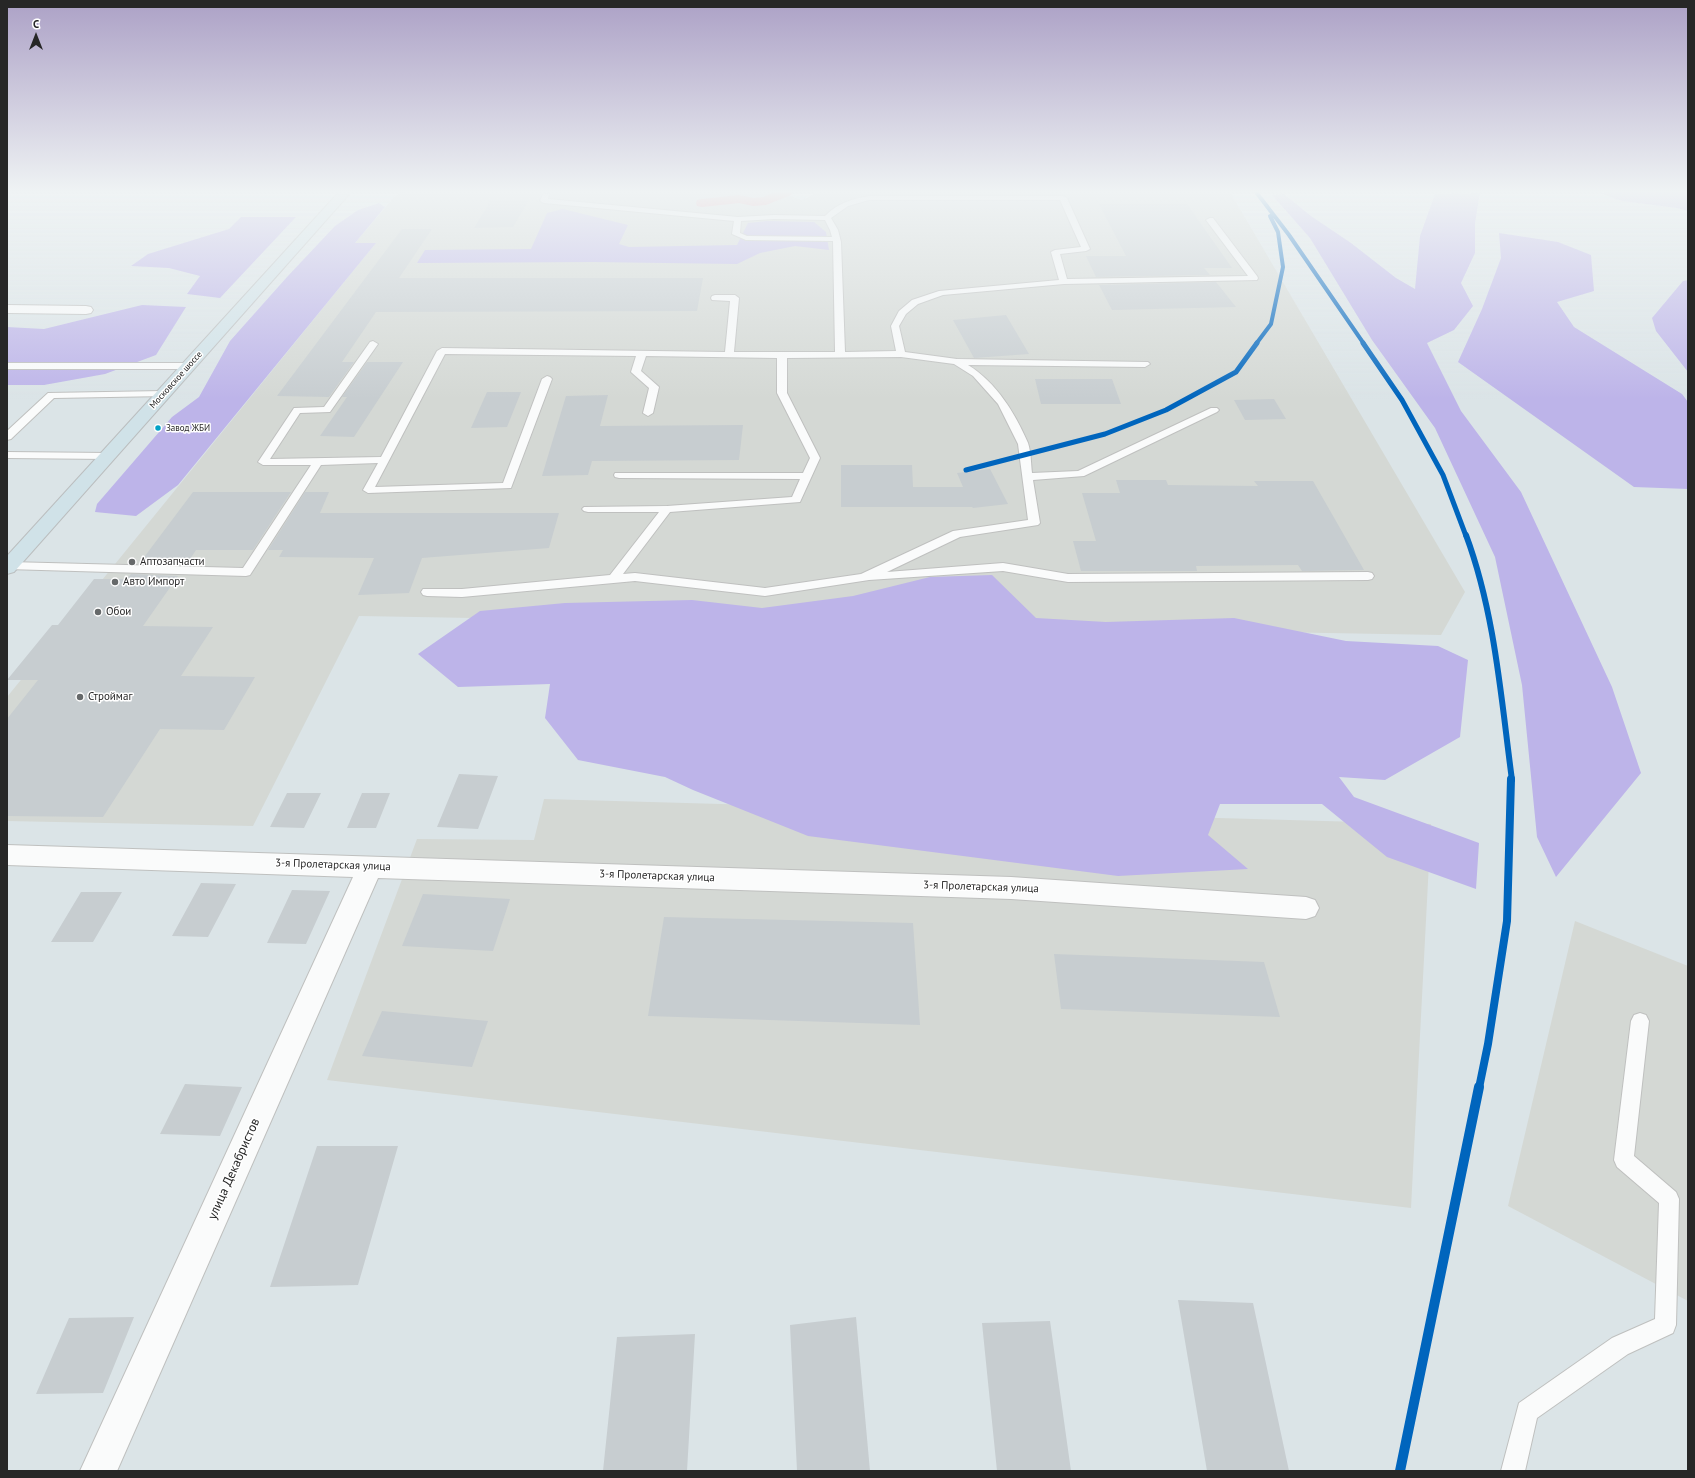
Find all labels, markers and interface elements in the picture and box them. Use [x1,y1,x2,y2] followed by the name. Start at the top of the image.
[16,16,56,56] north arrow
[33,17,39,31] text: С
[147,349,205,411] street label: Московское шоссе
[153,423,163,433] marker: Завод ЖБИ
[166,423,210,433] place label: Завод ЖБИ
[140,555,205,569] place label: Аптозапчасти
[127,557,137,567] marker: Аптозапчасти
[123,575,184,589] place label: Авто Импорт
[110,577,120,587] marker: Авто Импорт
[106,605,131,619] place label: Обои
[93,607,103,617] marker: Обои
[88,690,132,704] place label: Строймаг
[75,692,85,702] marker: Строймаг
[275,856,391,874] street label: 3-я Пролетарская улица
[599,867,715,885] street label: 3-я Пролетарская улица
[923,878,1039,896] street label: 3-я Пролетарская улица
[205,1116,263,1222] street label: улица Декабристов

